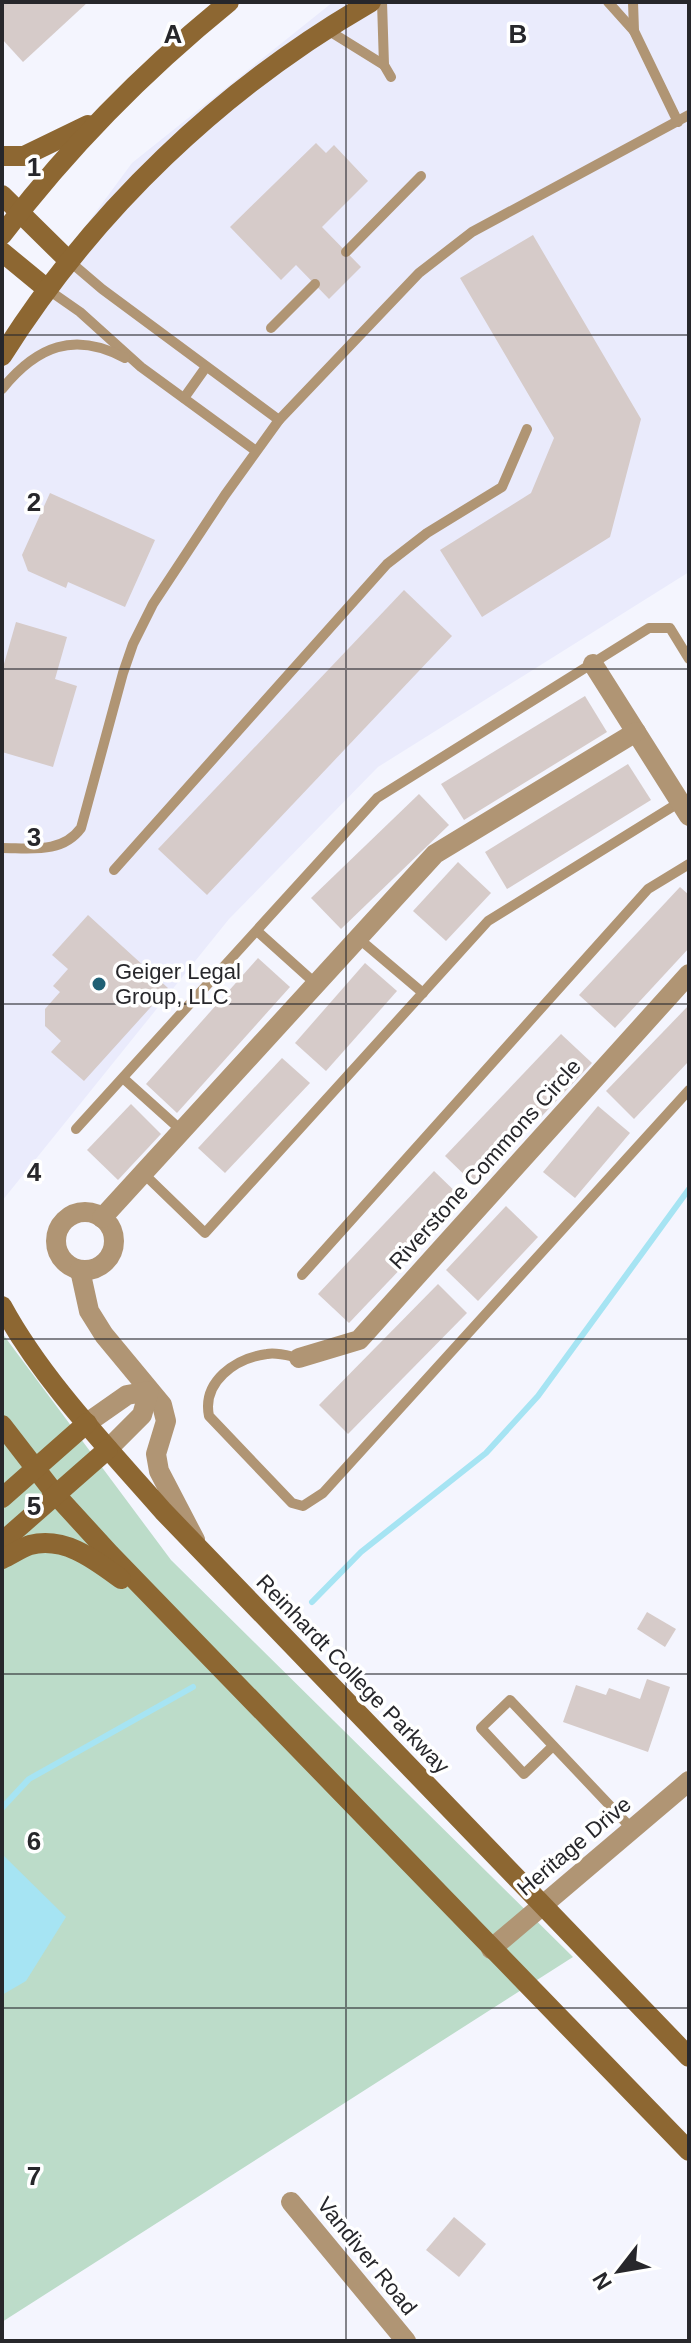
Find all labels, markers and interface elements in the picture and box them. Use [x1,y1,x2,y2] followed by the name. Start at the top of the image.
[164,19,183,49] text: A
[509,19,527,49] text: B
[27,152,41,182] text: 1
[27,487,41,517] text: 2
[27,822,41,852] text: 3
[115,959,241,1009] place label: Geiger Legal Group, LLC
[90,975,108,993] marker: Geiger Legal Group, LLC
[384,1054,586,1274] street label: Riverstone Commons Circle
[27,1157,42,1187] text: 4
[27,1491,41,1521] text: 5
[251,1569,455,1779] street label: Reinhardt College Parkway
[512,1791,636,1901] street label: Heritage Drive
[27,1826,41,1856] text: 6
[27,2161,41,2191] text: 7
[312,2192,422,2320] street label: Vandiver Road
[579,2231,659,2311] north arrow
[587,2268,617,2294] text: N

